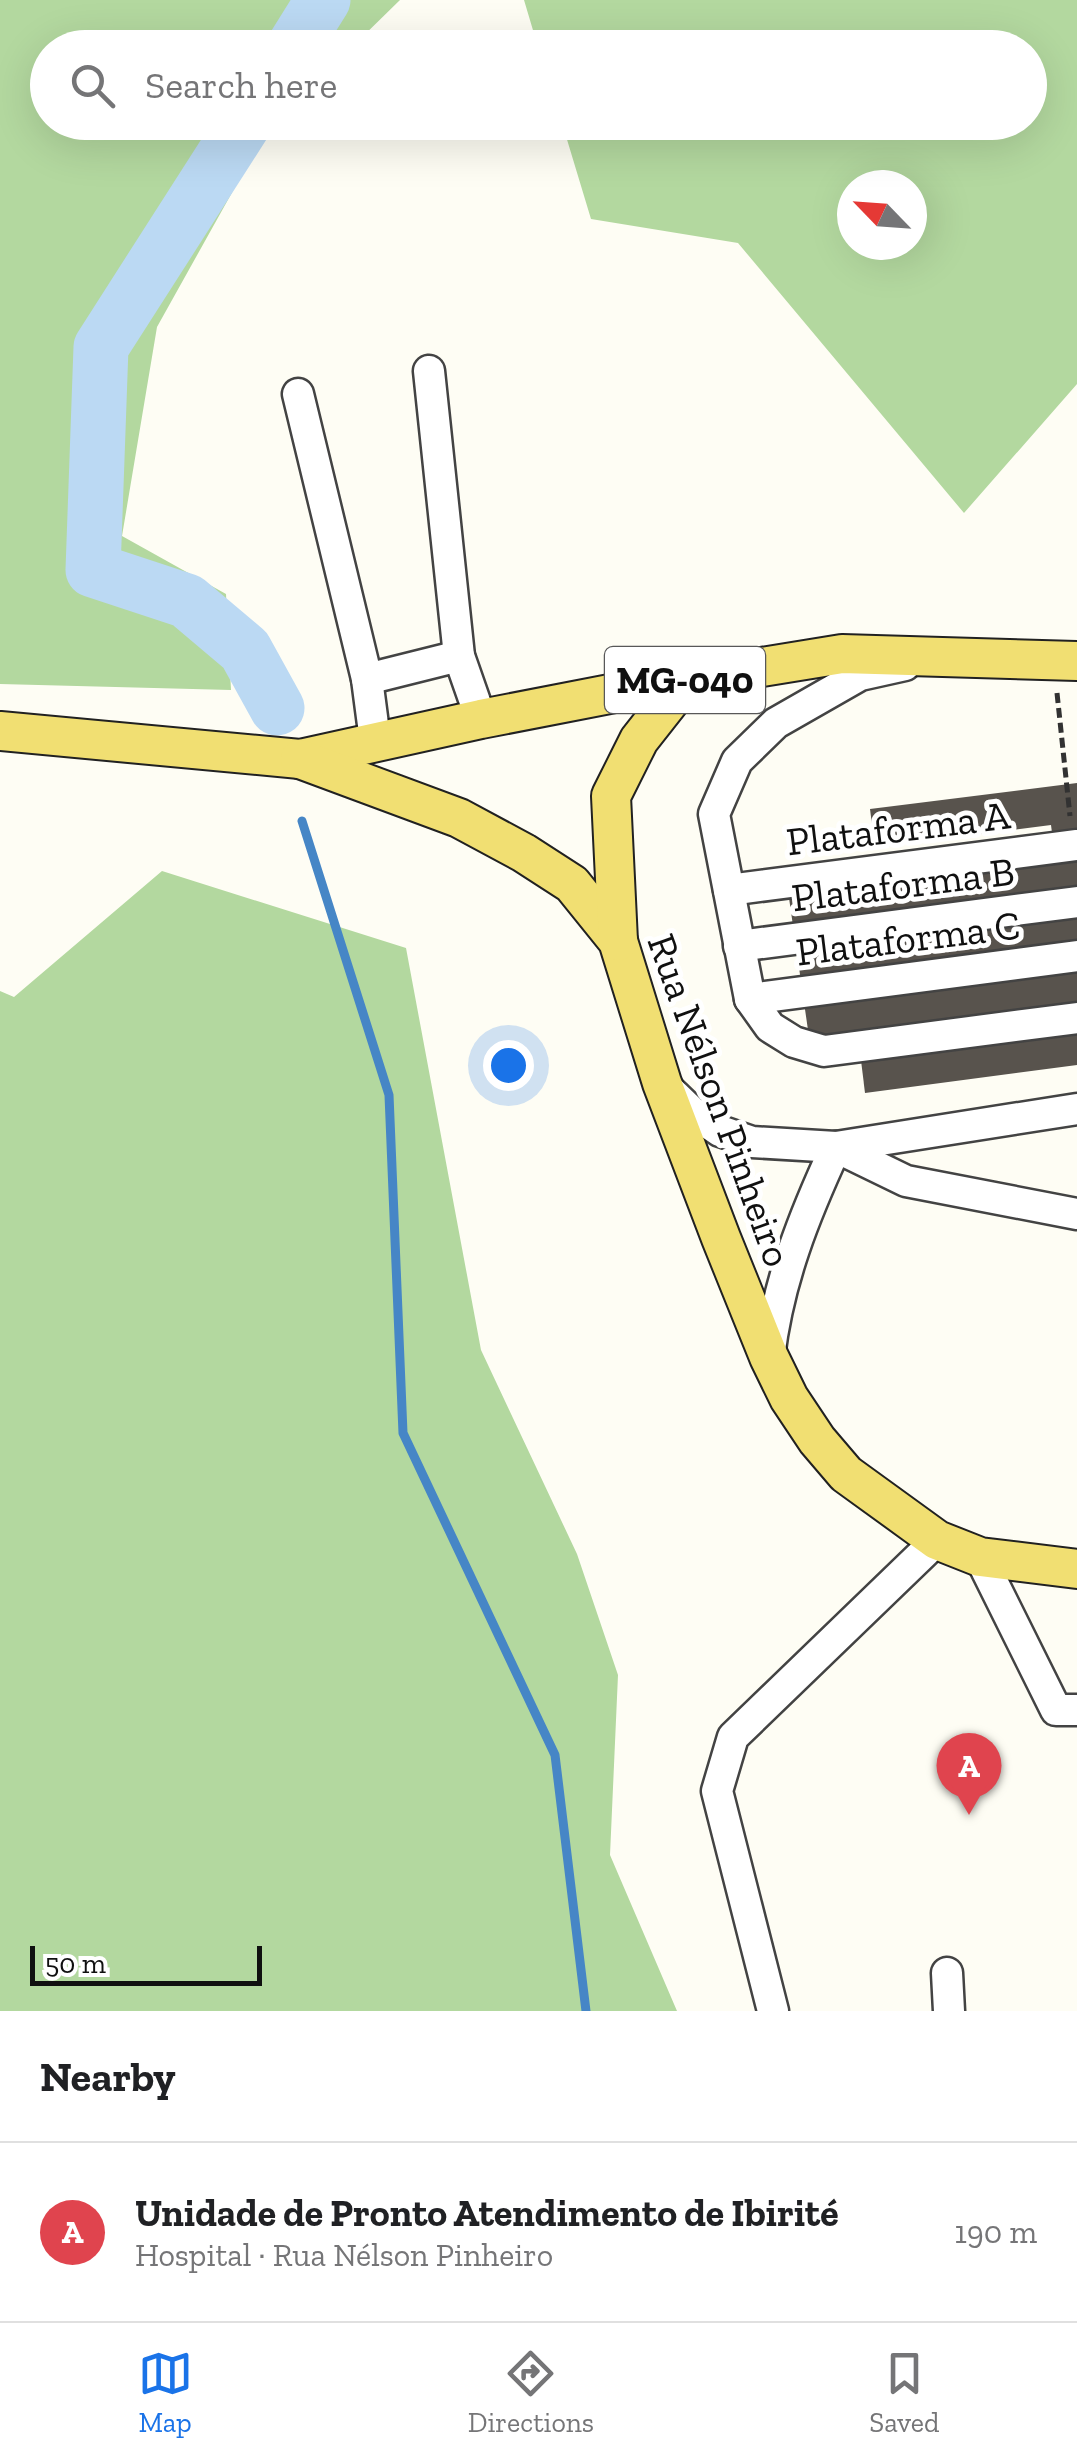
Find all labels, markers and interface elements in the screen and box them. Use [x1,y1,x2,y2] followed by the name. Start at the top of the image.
[30,30,1047,140] search box
[65,58,120,113] icon: search
[145,62,337,108] text: Search here
[837,170,927,260] north arrow
[605,647,765,713] road number: MG-040
[784,790,1013,866] street label: Plataforma A
[789,847,1017,921] street label: Plataforma B
[793,900,1023,976] street label: Plataforma C
[638,927,802,1273] street label: Rua Nélson Pinheiro
[483,1040,534,1091] your location
[936,1732,1002,1815] pin: A
[30,1941,262,1986] scale bar
[45,1947,106,1980] text: 50 m
[40,2051,176,2102] text: Nearby
[135,2190,839,2236] text: Unidade de Pronto Atendimento de Ibirité
[62,2213,83,2251] text: A
[954,2213,1037,2251] text: 190 m
[135,2236,553,2274] text: Hospital · Rua Nélson Pinheiro
[138,2346,193,2439] tab: Map
[468,2346,594,2439] tab: Directions
[869,2346,939,2439] tab: Saved

